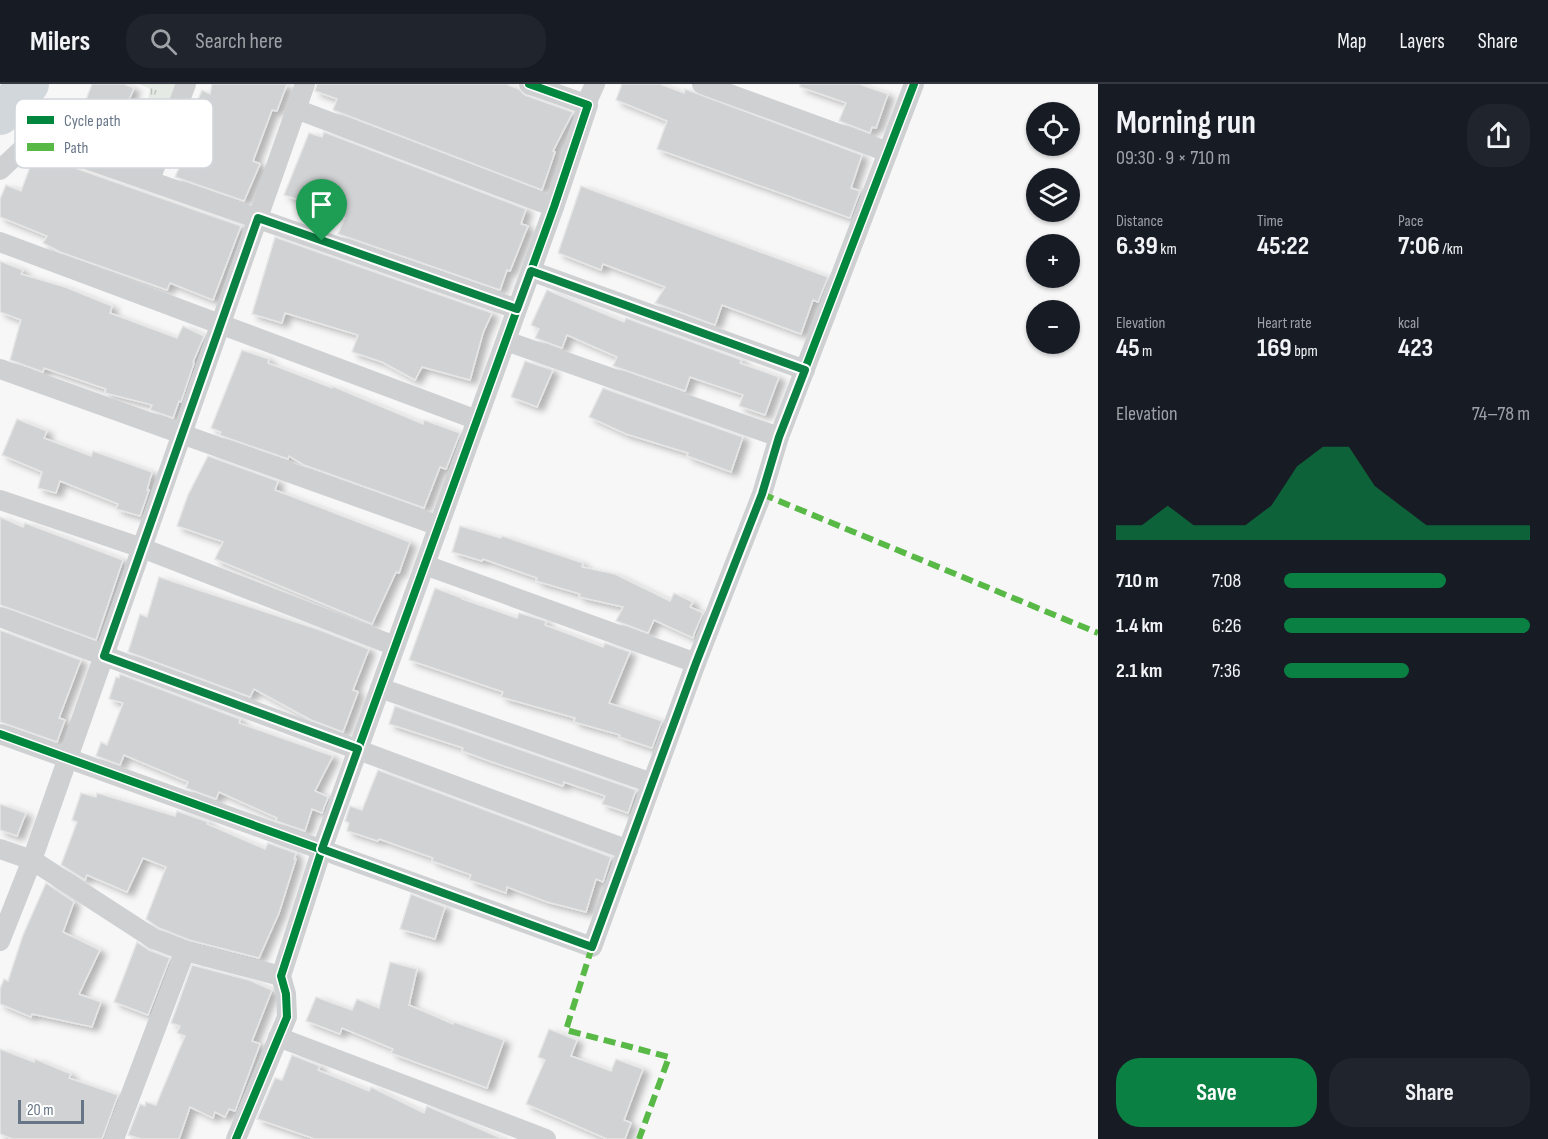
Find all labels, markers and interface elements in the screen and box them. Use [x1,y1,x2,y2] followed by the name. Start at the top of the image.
[126,14,546,68] search box
[30,25,90,58] text: Milers
[147,25,180,58] icon: search
[195,28,283,55] text: Search here
[1337,29,1366,54] text: Map
[1399,29,1445,54] text: Layers
[1478,29,1518,54] text: Share
[15,99,213,168] legend
[1026,102,1080,354] map controls
[1026,102,1080,156] button: locate
[1116,103,1256,143] text: Morning run
[1467,104,1530,167] button: share
[64,112,121,131] text: Cycle path
[64,139,88,158] text: Path
[1116,146,1230,170] text: 09:30 · 9 × 710 m
[1026,168,1080,222] button: layers
[296,179,347,241] pin
[305,188,338,221] icon: arrive
[1116,212,1163,231] text: Distance
[1257,212,1283,231] text: Time
[1398,212,1423,231] text: Pace
[1116,231,1158,262] text: 6.39
[1257,231,1309,262] text: 45:22
[1398,231,1440,262] text: 7:06
[1026,234,1080,288] button: +
[1158,240,1177,259] text: km
[1440,240,1463,259] text: /km
[1026,300,1080,354] button: −
[1116,314,1165,333] text: Elevation
[1257,314,1312,333] text: Heart rate
[1398,314,1419,333] text: kcal
[1116,333,1140,364] text: 45
[1257,333,1292,364] text: 169
[1398,333,1433,364] text: 423
[1140,342,1152,361] text: m
[1292,342,1318,361] text: bpm
[1116,402,1178,426] text: Elevation
[1472,402,1530,426] text: 74–78 m
[1116,569,1159,593] text: 710 m
[1212,569,1241,593] text: 7:08
[1116,614,1163,638] text: 1.4 km
[1212,614,1242,638] text: 6:26
[1116,659,1162,683] text: 2.1 km
[1212,659,1241,683] text: 7:36
[1116,1058,1317,1127] button: Save
[1329,1058,1530,1127] button: Share
[18,1097,84,1124] scale bar
[27,1101,54,1120] text: 20 m

